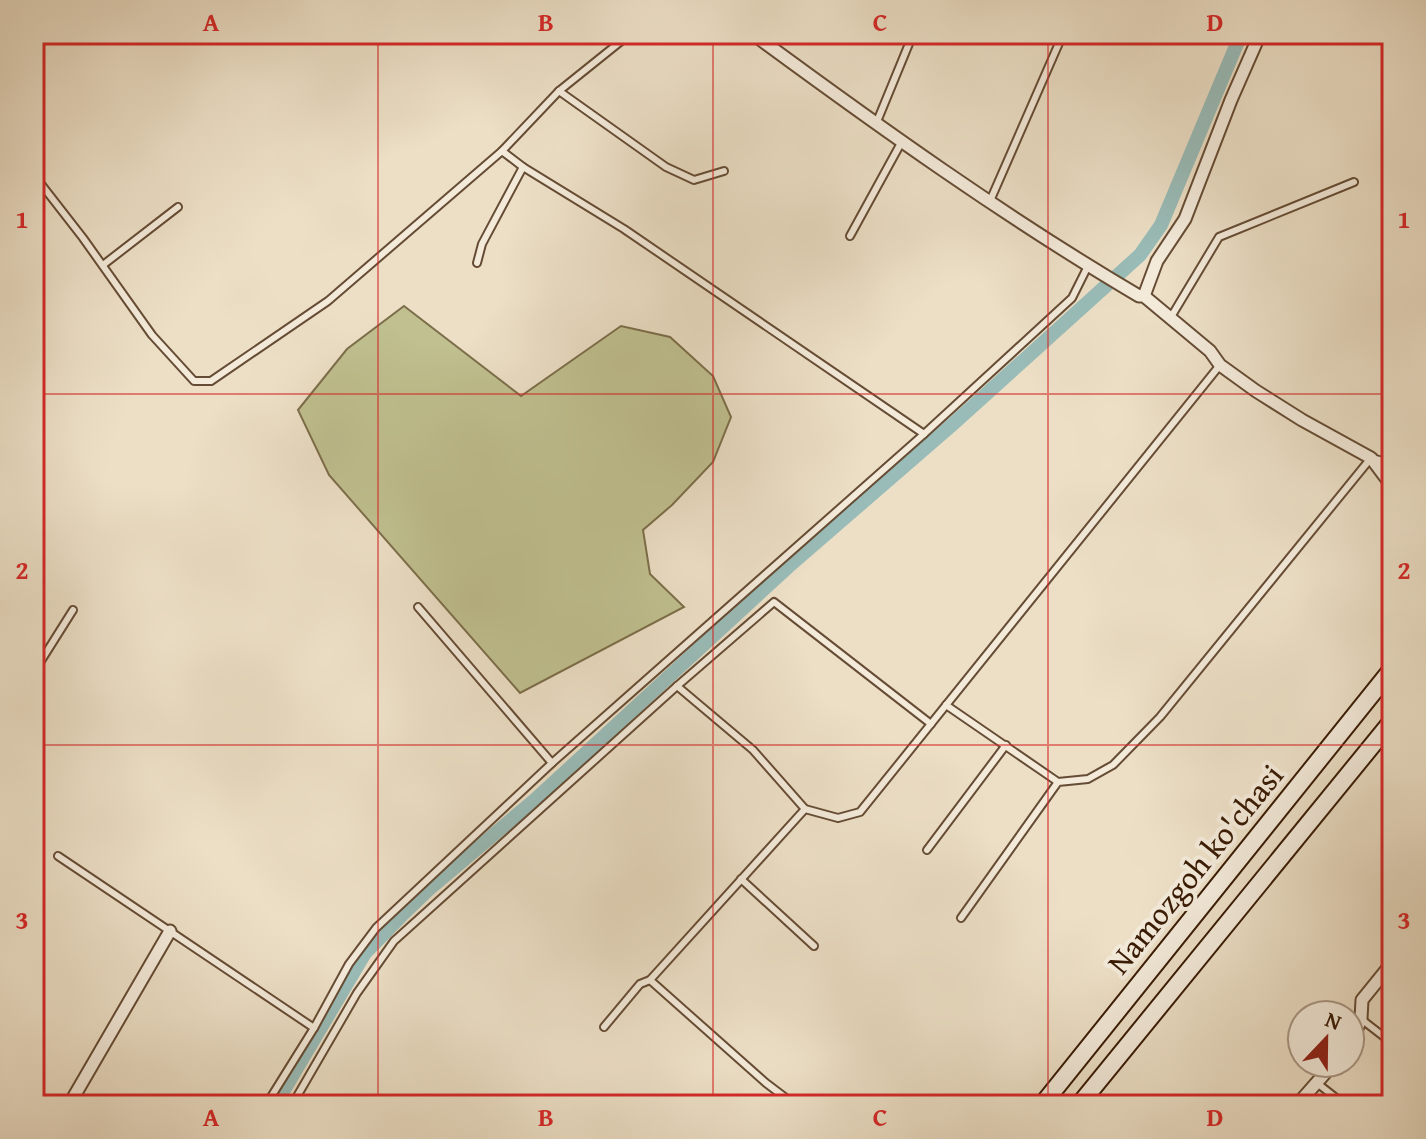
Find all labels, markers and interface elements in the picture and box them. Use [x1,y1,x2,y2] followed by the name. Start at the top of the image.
[203,2,220,41] text: A
[538,2,554,41] text: B
[873,2,887,41] text: C
[1207,2,1223,41] text: D
[15,199,29,238] text: 1
[1397,199,1411,238] text: 1
[15,550,29,589] text: 2
[1397,550,1411,589] text: 2
[1095,753,1294,984] street label: Namozgoh ko'chasi
[15,900,29,939] text: 3
[1397,900,1411,939] text: 3
[1286,999,1366,1079] north arrow
[1321,1003,1347,1038] text: N
[203,1097,220,1136] text: A
[538,1097,554,1136] text: B
[873,1097,887,1136] text: C
[1207,1097,1223,1136] text: D

